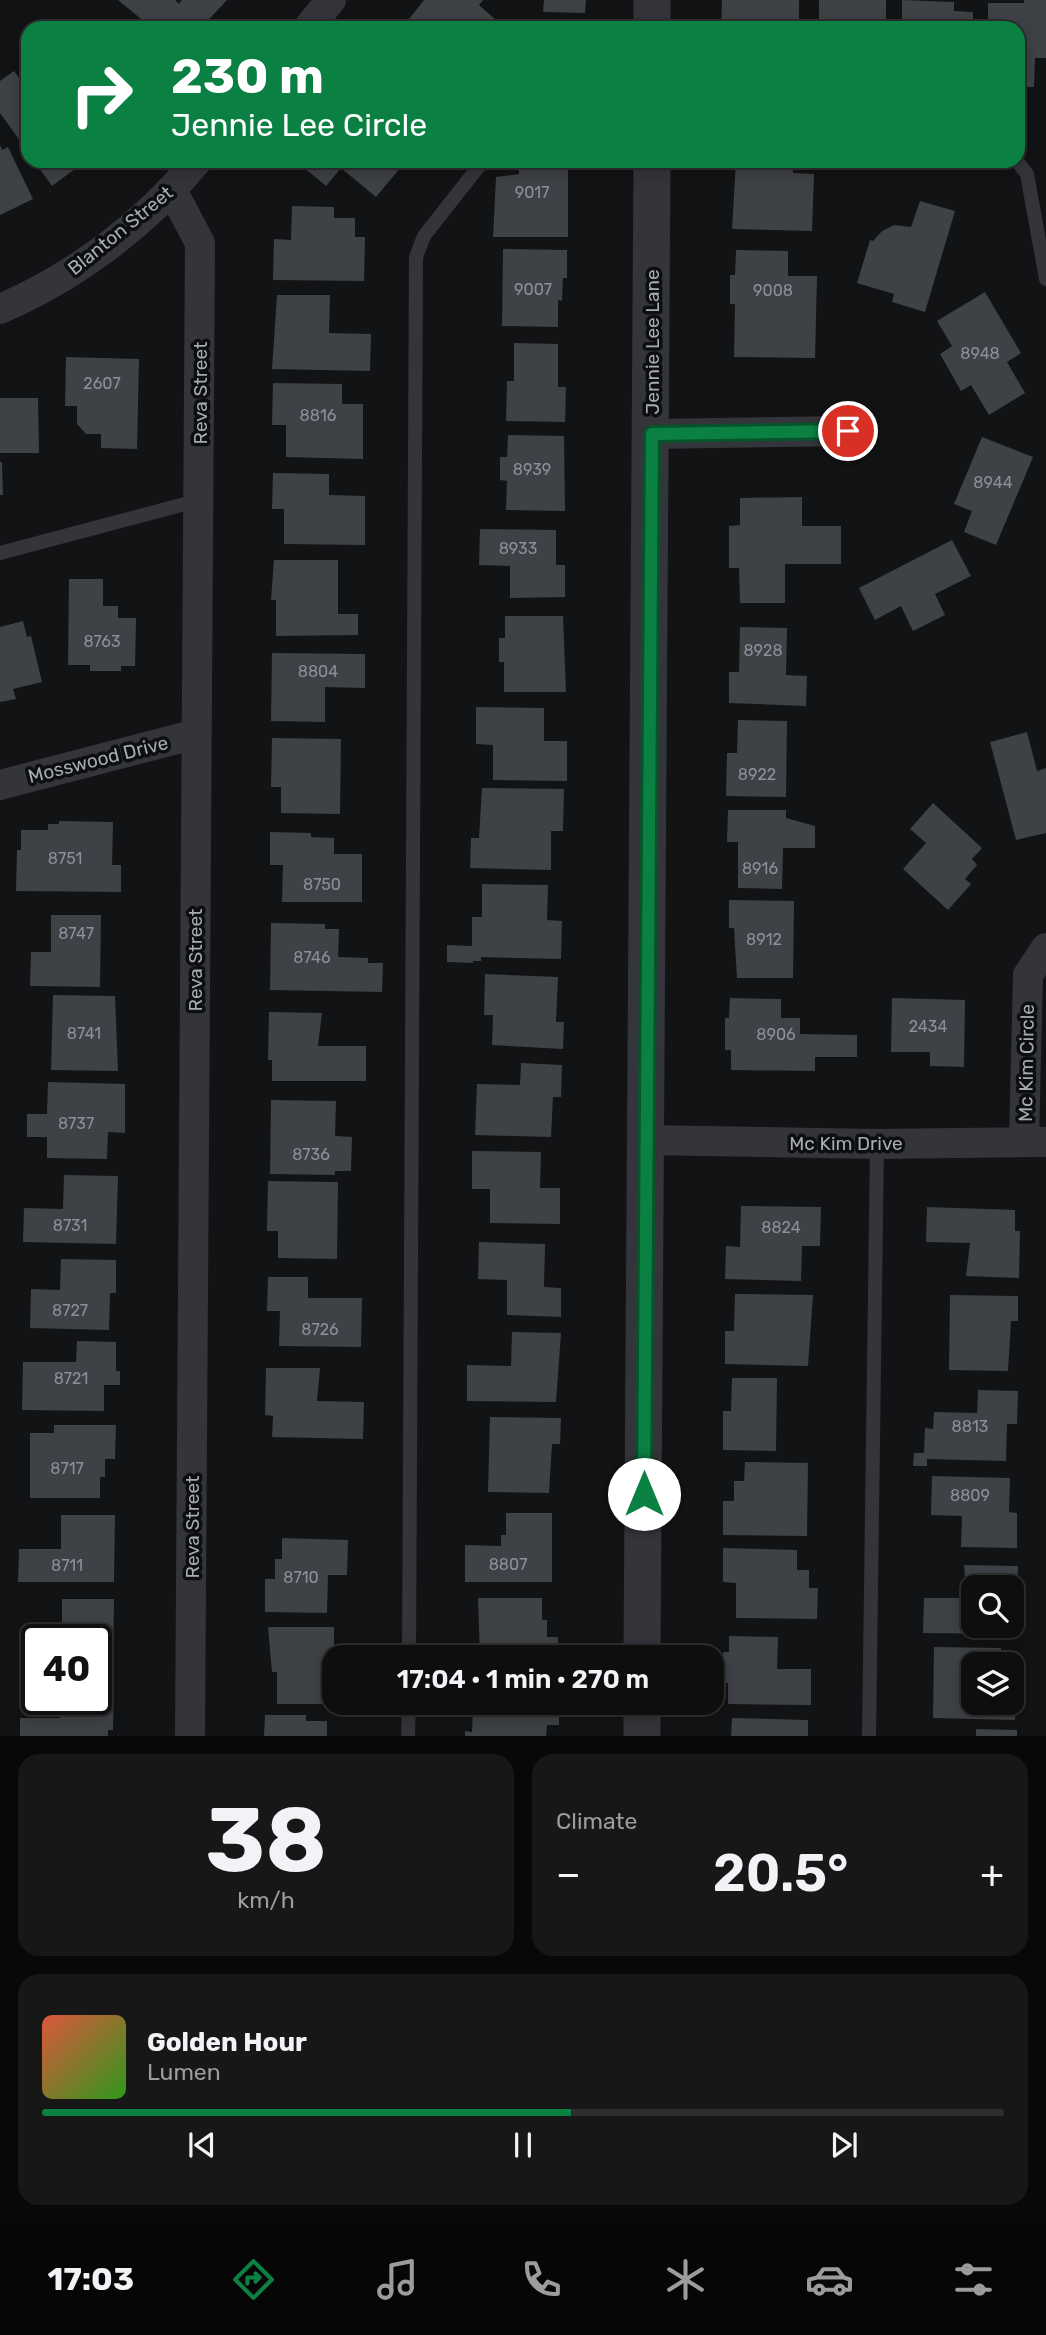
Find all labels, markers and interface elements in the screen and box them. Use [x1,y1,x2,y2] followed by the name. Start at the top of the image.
[171,47,324,105] text: 230 m
[56,49,147,140] icon: right
[171,106,427,144] text: Jennie Lee Circle
[63,181,178,280] street label: Blanton Street
[515,183,549,202] house number: 9017
[641,269,664,415] street label: Jennie Lee Lane
[514,280,552,299] house number: 9007
[753,281,793,300] house number: 9008
[189,341,212,444] street label: Reva Street
[960,344,1000,363] house number: 8948
[83,374,121,393] house number: 2607
[818,401,878,461] pin
[300,406,337,425] house number: 8816
[829,412,867,450] icon: arrive
[513,460,551,479] house number: 8939
[973,473,1013,492] house number: 8944
[499,539,537,558] house number: 8933
[83,632,121,651] house number: 8763
[743,641,783,660] house number: 8928
[298,662,338,681] house number: 8804
[26,731,171,788] street label: Mosswood Drive
[738,765,776,784] house number: 8922
[48,849,82,868] house number: 8751
[742,859,778,878] house number: 8916
[303,875,341,894] house number: 8750
[184,908,207,1011] street label: Reva Street
[58,924,94,943] house number: 8747
[746,930,782,949] house number: 8912
[293,948,331,967] house number: 8746
[1014,1004,1039,1122] street label: Mc Kim Circle
[909,1017,947,1036] house number: 2434
[67,1024,101,1043] house number: 8741
[756,1025,796,1044] house number: 8906
[58,1114,94,1133] house number: 8737
[789,1132,903,1155] street label: Mc Kim Drive
[292,1145,330,1164] house number: 8736
[53,1216,87,1235] house number: 8731
[761,1218,801,1237] house number: 8824
[52,1301,88,1320] house number: 8727
[301,1320,339,1339] house number: 8726
[54,1369,88,1388] house number: 8721
[952,1417,988,1436] house number: 8813
[607,1457,681,1531] position arrow
[50,1459,84,1478] house number: 8717
[181,1475,204,1578] street label: Reva Street
[950,1486,990,1505] house number: 8809
[489,1555,527,1574] house number: 8807
[51,1556,83,1575] house number: 8711
[283,1568,319,1587] house number: 8710
[961,1575,1024,1715] map controls
[961,1575,1024,1638] button: search
[21,1624,112,1715] speed limit sign: 40
[961,1652,1024,1715] button: layers
[397,1664,649,1695] text: 17:04 · 1 min · 270 m
[205,1786,327,1894] text: 38
[556,1807,637,1835] text: Climate
[713,1842,848,1904] text: 20.5°
[556,1851,581,1897] text: −
[980,1851,1004,1897] text: +
[237,1886,295,1914] text: km/h
[147,2027,307,2058] text: Golden Hour
[147,2058,221,2086] text: Lumen
[183,2126,221,2164] icon: previous
[504,2126,542,2164] icon: pause
[825,2126,863,2164] icon: next
[229,2255,278,2304] icon: directions
[373,2255,422,2304] icon: music
[517,2255,566,2304] icon: phone
[661,2255,710,2304] icon: climate
[805,2255,854,2304] icon: car
[949,2255,998,2304] icon: filters
[48,2260,134,2298] text: 17:03

